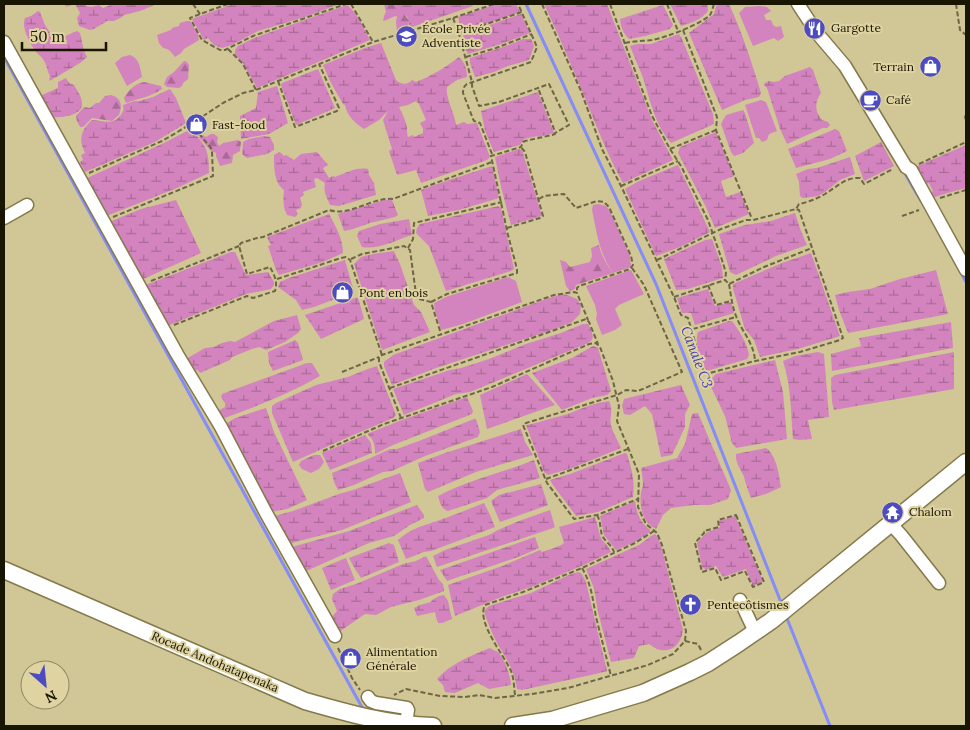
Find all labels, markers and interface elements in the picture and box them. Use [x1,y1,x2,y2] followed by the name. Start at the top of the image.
[803,16,827,40] restaurant icon: Gargotte
[22,20,106,52] scale bar
[831,20,881,35] place label: Gargotte
[421,21,491,50] place label: École Privée Adventiste
[394,24,418,48] school or university icon: École Privée Adventiste
[30,27,65,46] text: 50 m
[918,55,942,79] shop icon: Terrain
[873,59,914,74] place label: Terrain
[858,88,882,112] cafe icon: Café
[886,92,912,107] place label: Café
[184,113,208,137] shop icon: Fast-food
[212,117,265,132] place label: Fast-food
[331,281,355,305] shop icon: Pont en bois
[359,285,428,300] place label: Pont en bois
[677,323,717,391] water label: Canale C3
[881,500,905,524] temple icon: Chalom
[909,504,952,519] place label: Chalom
[679,593,703,617] church icon: Pentecôtismes
[707,597,789,612] place label: Pentecôtismes
[149,628,281,695] street label: Rocade Andohatapenaka
[365,644,438,673] place label: Alimentation Générale
[338,647,362,671] shop icon: Alimentation Générale
[20,660,70,710] north arrow
[42,686,60,707] text: N

